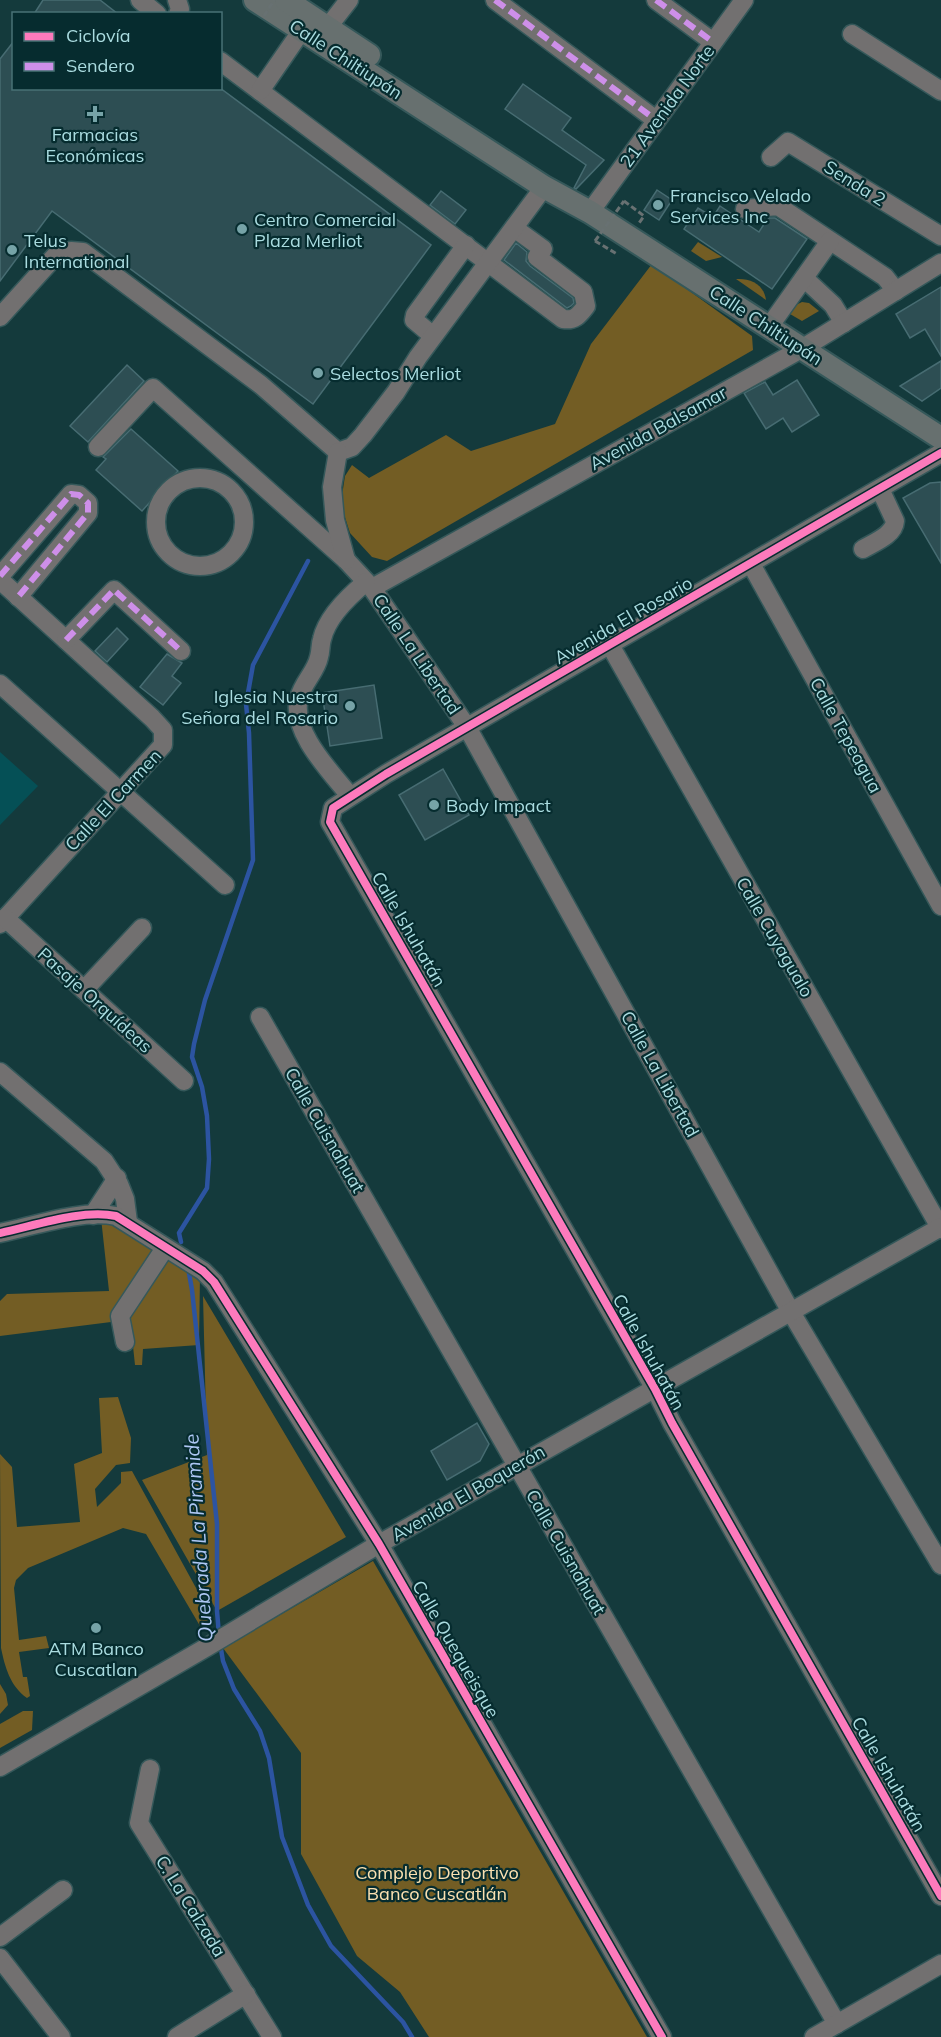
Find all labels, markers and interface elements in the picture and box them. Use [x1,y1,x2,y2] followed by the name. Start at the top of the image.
[12,12,222,90] legend
[285,14,407,104] street label: Calle Chiltiupán
[66,24,131,47] text: Ciclovía
[615,40,719,172] street label: 21 Avenida Norte
[66,54,135,77] text: Sendero
[88,107,102,121] marker: Farmacias Económicas
[46,123,145,167] place label: Farmacias Económicas
[820,155,890,211] street label: Senda 2
[670,184,811,228] place label: Francisco Velado Services Inc
[651,198,665,212] marker: Francisco Velado Services Inc
[254,208,396,252] place label: Centro Comercial Plaza Merliot
[235,222,249,236] marker: Centro Comercial Plaza Merliot
[24,229,130,273] place label: Telus International
[5,243,19,257] marker: Telus International
[705,280,827,370] street label: Calle Chiltiupán
[330,362,461,385] place label: Selectos Merliot
[311,366,325,380] marker: Selectos Merliot
[585,381,731,475] street label: Avenida Balsamar
[550,571,696,669] street label: Avenida El Rosario
[368,589,466,719] street label: Calle La Libertad
[805,673,887,797] street label: Calle Tepeagua
[181,685,338,729] place label: Iglesia Nuestra Señora del Rosario
[343,699,357,713] marker: Iglesia Nuestra Señora del Rosario
[60,744,166,856] street label: Calle El Carmen
[446,794,551,817] place label: Body Impact
[427,798,441,812] marker: Body Impact
[367,867,451,991] street label: Calle Ishuhatán
[731,873,819,1001] street label: Calle Cuyagualo
[33,942,157,1058] street label: Pasaje Orquídeas
[616,1007,704,1141] street label: Calle La Libertad
[280,1063,370,1197] street label: Calle Cuisnahuat
[608,1290,690,1414] street label: Calle Ishuhatán
[178,1433,218,1643] water label: Quebrada La Piramide
[387,1440,549,1546] street label: Avenida El Boquerón
[521,1485,611,1619] street label: Calle Cuisnahuat
[407,1576,505,1722] street label: Calle Quequeisque
[89,1621,103,1635] marker: ATM Banco Cuscatlan
[48,1637,144,1681] place label: ATM Banco Cuscatlan
[847,1712,931,1836] street label: Calle Ishuhatán
[151,1851,231,1961] street label: C. La Calzada
[355,1861,519,1905] park label: Complejo Deportivo Banco Cuscatlán

